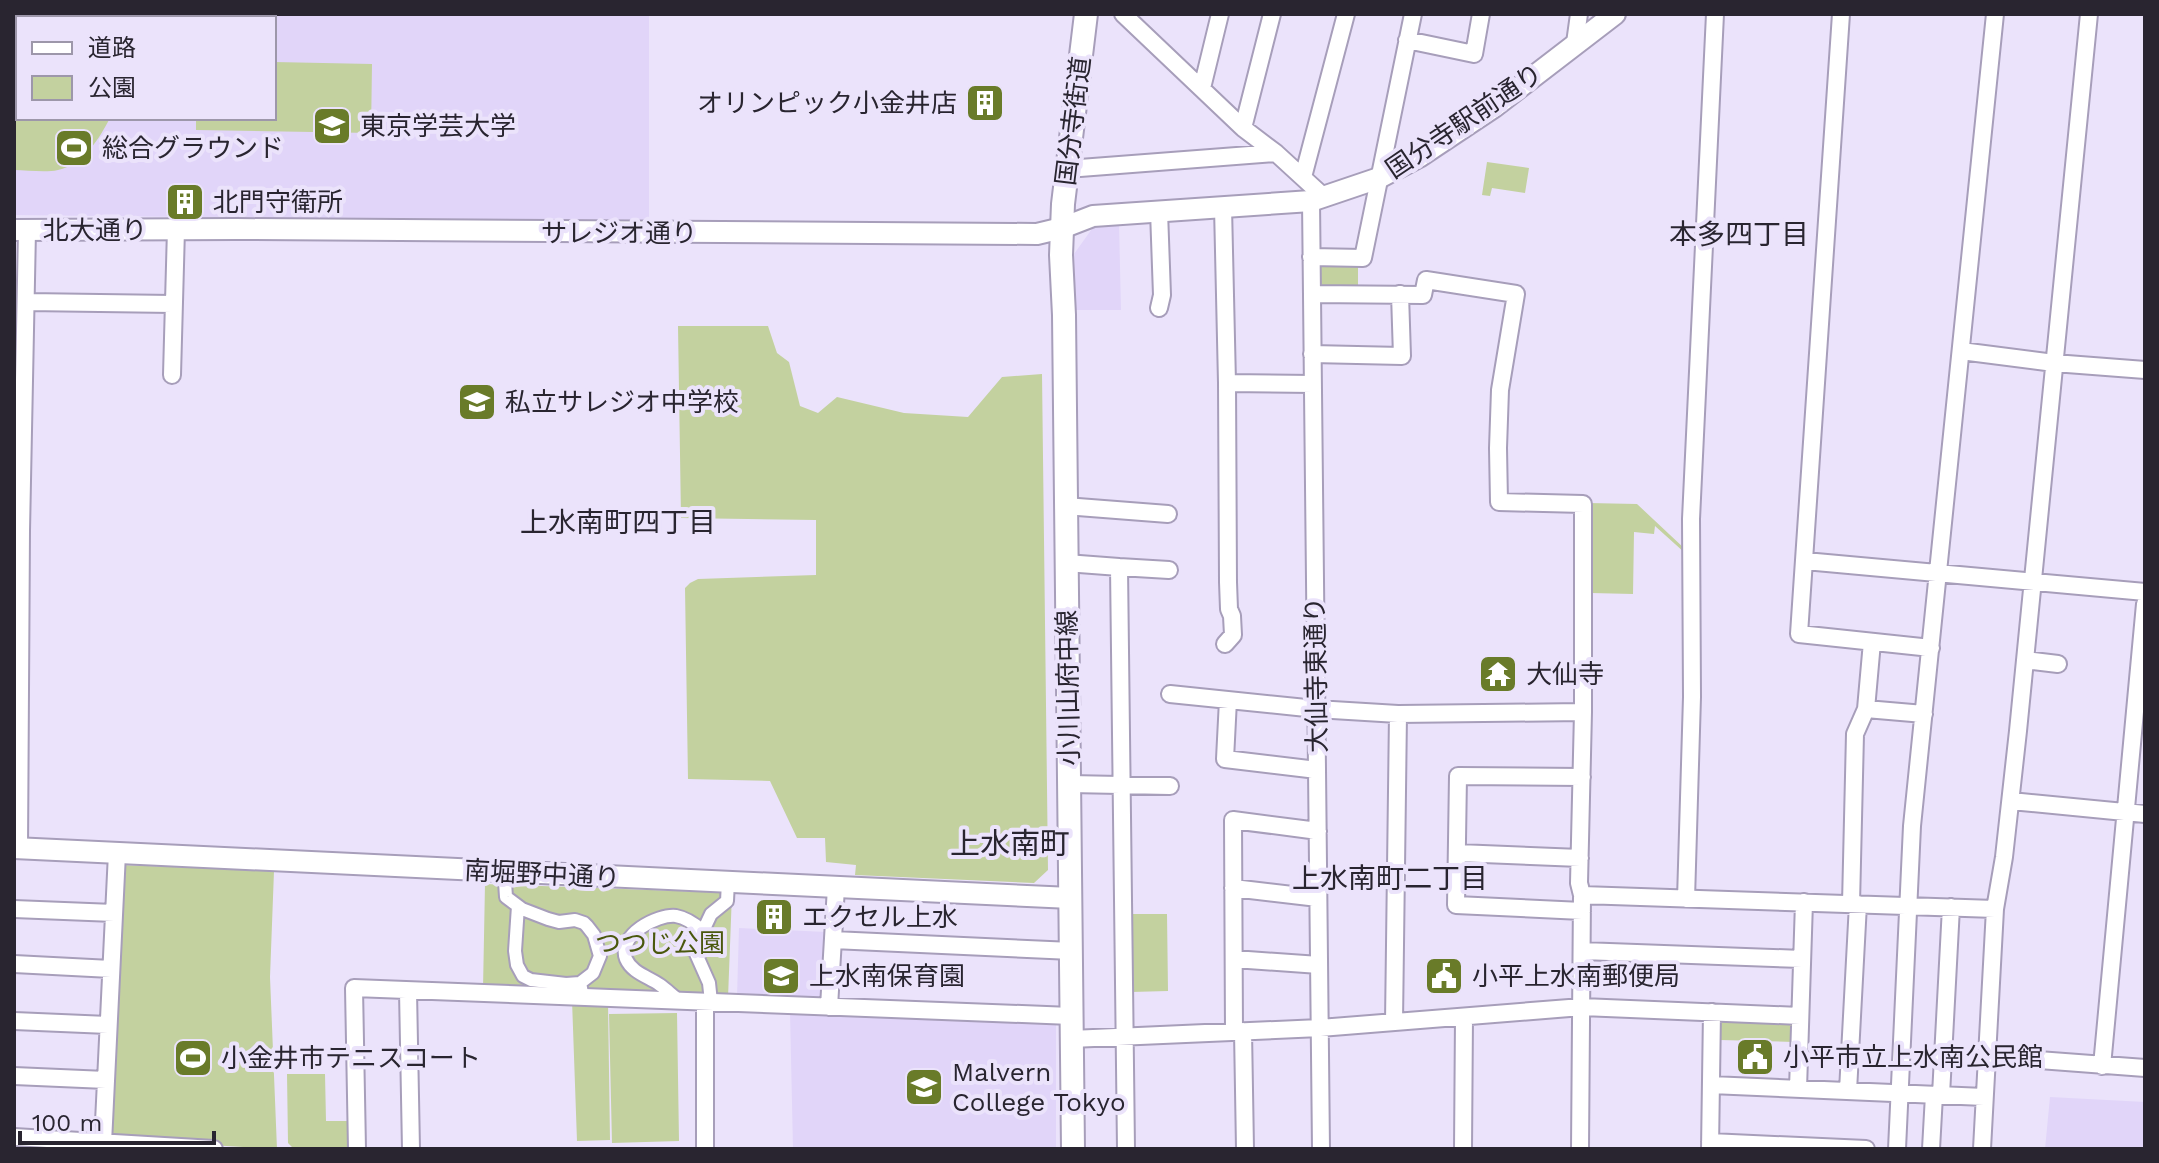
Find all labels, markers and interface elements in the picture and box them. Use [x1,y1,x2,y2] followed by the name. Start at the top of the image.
[16,16,276,120] legend
[88,34,136,62] text: 道路
[1050,55,1096,187] street label: 国分寺街道
[1380,58,1548,184] street label: 国分寺駅前通り
[88,74,136,102] text: 公園
[964,82,1006,124] building icon: オリンピック小金井店
[697,88,957,118] place label: オリンピック小金井店
[311,105,353,147] school or university icon: 東京学芸大学
[360,111,516,141] place label: 東京学芸大学
[53,127,95,169] sports icon: 総合グラウンド
[102,133,284,163] place label: 総合グラウンド
[164,181,206,223] building icon: 北門守衛所
[213,187,343,217] place label: 北門守衛所
[43,215,147,245] street label: 北大通り
[541,218,697,248] street label: サレジオ通り
[1669,218,1809,251] district label: 本多四丁目
[456,381,498,423] school or university icon: 私立サレジオ中学校
[505,387,739,417] place label: 私立サレジオ中学校
[520,506,716,539] district label: 上水南町四丁目
[1300,597,1332,753] street label: 大仙寺東通り
[1052,610,1084,766] street label: 小川山府中線
[1477,653,1519,695] temple icon: 大仙寺
[1526,659,1604,689] place label: 大仙寺
[950,826,1070,861] district label: 上水南町
[463,855,621,893] street label: 南堀野中通り
[1292,862,1488,895] district label: 上水南町二丁目
[753,896,795,938] building icon: エクセル上水
[802,902,958,932] place label: エクセル上水
[595,928,725,958] park label: つつじ公園
[760,955,802,997] school or university icon: 上水南保育園
[1423,955,1465,997] public building icon: 小平上水南郵便局
[809,961,965,991] place label: 上水南保育園
[1472,961,1680,991] place label: 小平上水南郵便局
[1734,1036,1776,1078] public building icon: 小平市立上水南公民館
[172,1037,214,1079] sports icon: 小金井市テニスコート
[1783,1042,2043,1072] place label: 小平市立上水南公民館
[221,1043,481,1073] place label: 小金井市テニスコート
[952,1057,1126,1117] place label: Malvern College Tokyo
[903,1066,945,1108] school or university icon: Malvern College Tokyo
[20,1095,214,1145] scale bar
[32,1109,102,1137] text: 100 m

